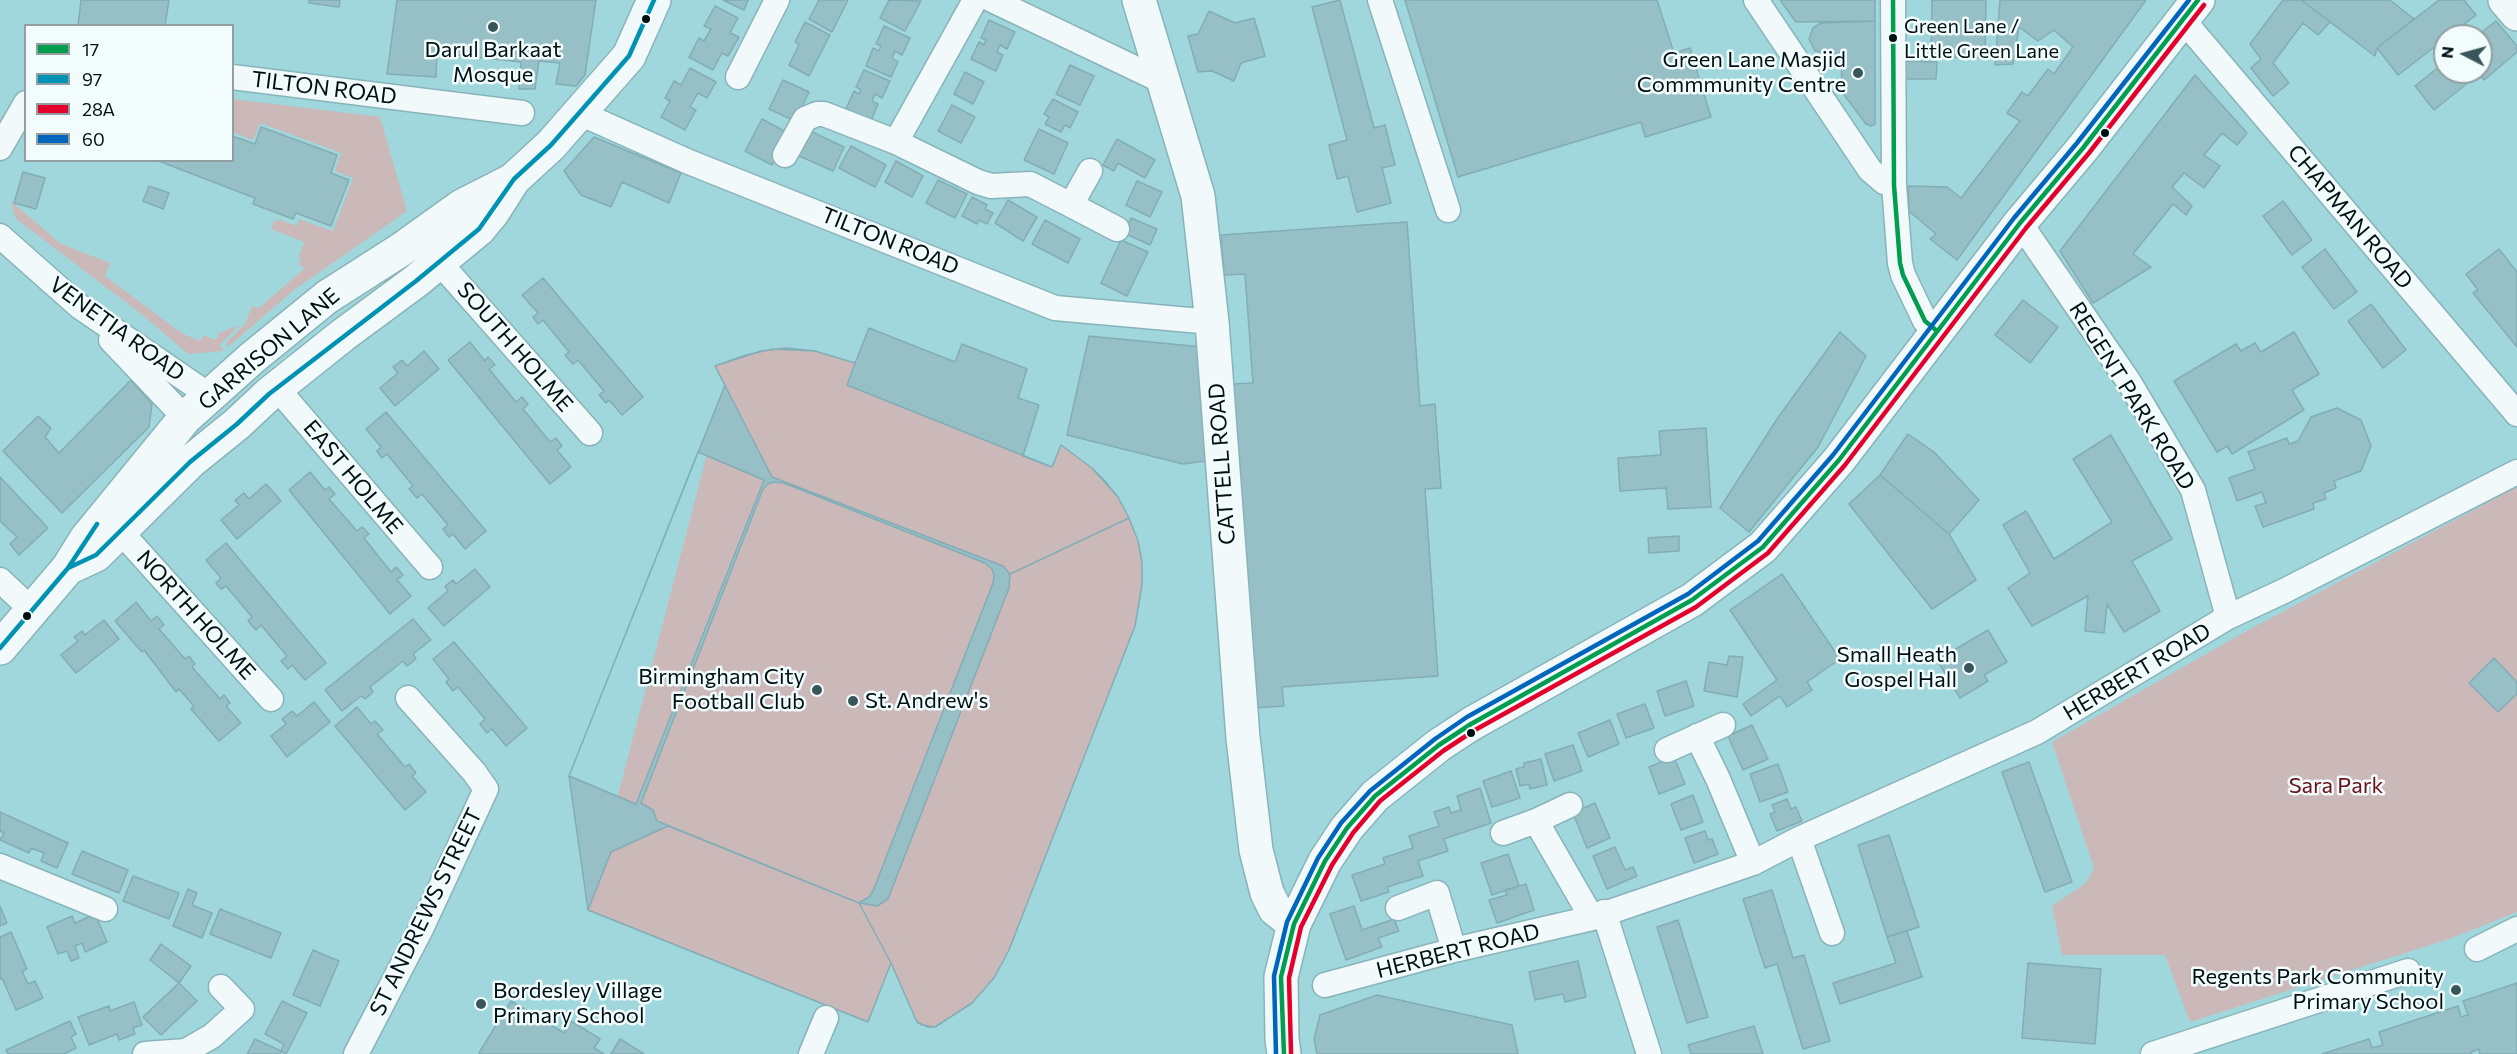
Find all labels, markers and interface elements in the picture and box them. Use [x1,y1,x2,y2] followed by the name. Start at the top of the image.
[640,13,652,25] unlabelled marker
[1904,14,2059,61] place label: Green Lane / Little Green Lane
[486,20,500,34] marker: Darul Barkaat Mosque
[24,24,234,162] legend
[2433,24,2493,84] north arrow
[1887,32,1899,44] marker: Green Lane / Little Green Lane
[424,37,562,88] place label: Darul Barkaat Mosque
[82,38,99,60] text: 17
[2437,45,2457,59] text: N
[1637,47,1846,98] place label: Green Lane Masjid Commmunity Centre
[250,66,398,110] street label: TILTON ROAD
[1851,66,1865,80] marker: Green Lane Masjid Commmunity Centre
[82,68,102,90] text: 97
[82,98,115,120] text: 28A
[2099,127,2111,139] unlabelled marker
[82,128,105,150] text: 60
[2282,139,2418,295] street label: CHAPMAN ROAD
[817,201,963,281] street label: TILTON ROAD
[44,271,190,387] street label: VENETIA ROAD
[452,277,578,417] street label: SOUTH HOLME
[193,282,345,416] street label: GARRISON LANE
[2063,297,2201,495] street label: REGENT PARK ROAD
[1203,382,1241,546] street label: CATTELL ROAD
[298,415,408,539] street label: EAST HOLME
[131,545,261,685] street label: NORTH HOLME
[21,610,33,622] unlabelled marker
[2059,618,2215,726] street label: HERBERT ROAD
[1837,642,1957,694] place label: Small Heath Gospel Hall
[1962,661,1976,675] marker: Small Heath Gospel Hall
[638,664,805,716] place label: Birmingham City Football Club
[810,683,824,697] marker: Birmingham City Football Club
[865,688,988,714] place label: St. Andrew's
[846,694,860,708] marker: St. Andrew's
[1465,727,1477,739] unlabelled marker
[2289,773,2383,799] park label: Sara Park
[364,804,488,1020] street label: ST ANDREWS STREET
[1374,918,1542,984] street label: HERBERT ROAD
[2191,964,2444,1016] place label: Regents Park Community Primary School
[493,978,662,1030] place label: Bordesley Village Primary School
[2449,983,2463,997] marker: Regents Park Community Primary School
[474,997,488,1011] marker: Bordesley Village Primary School

